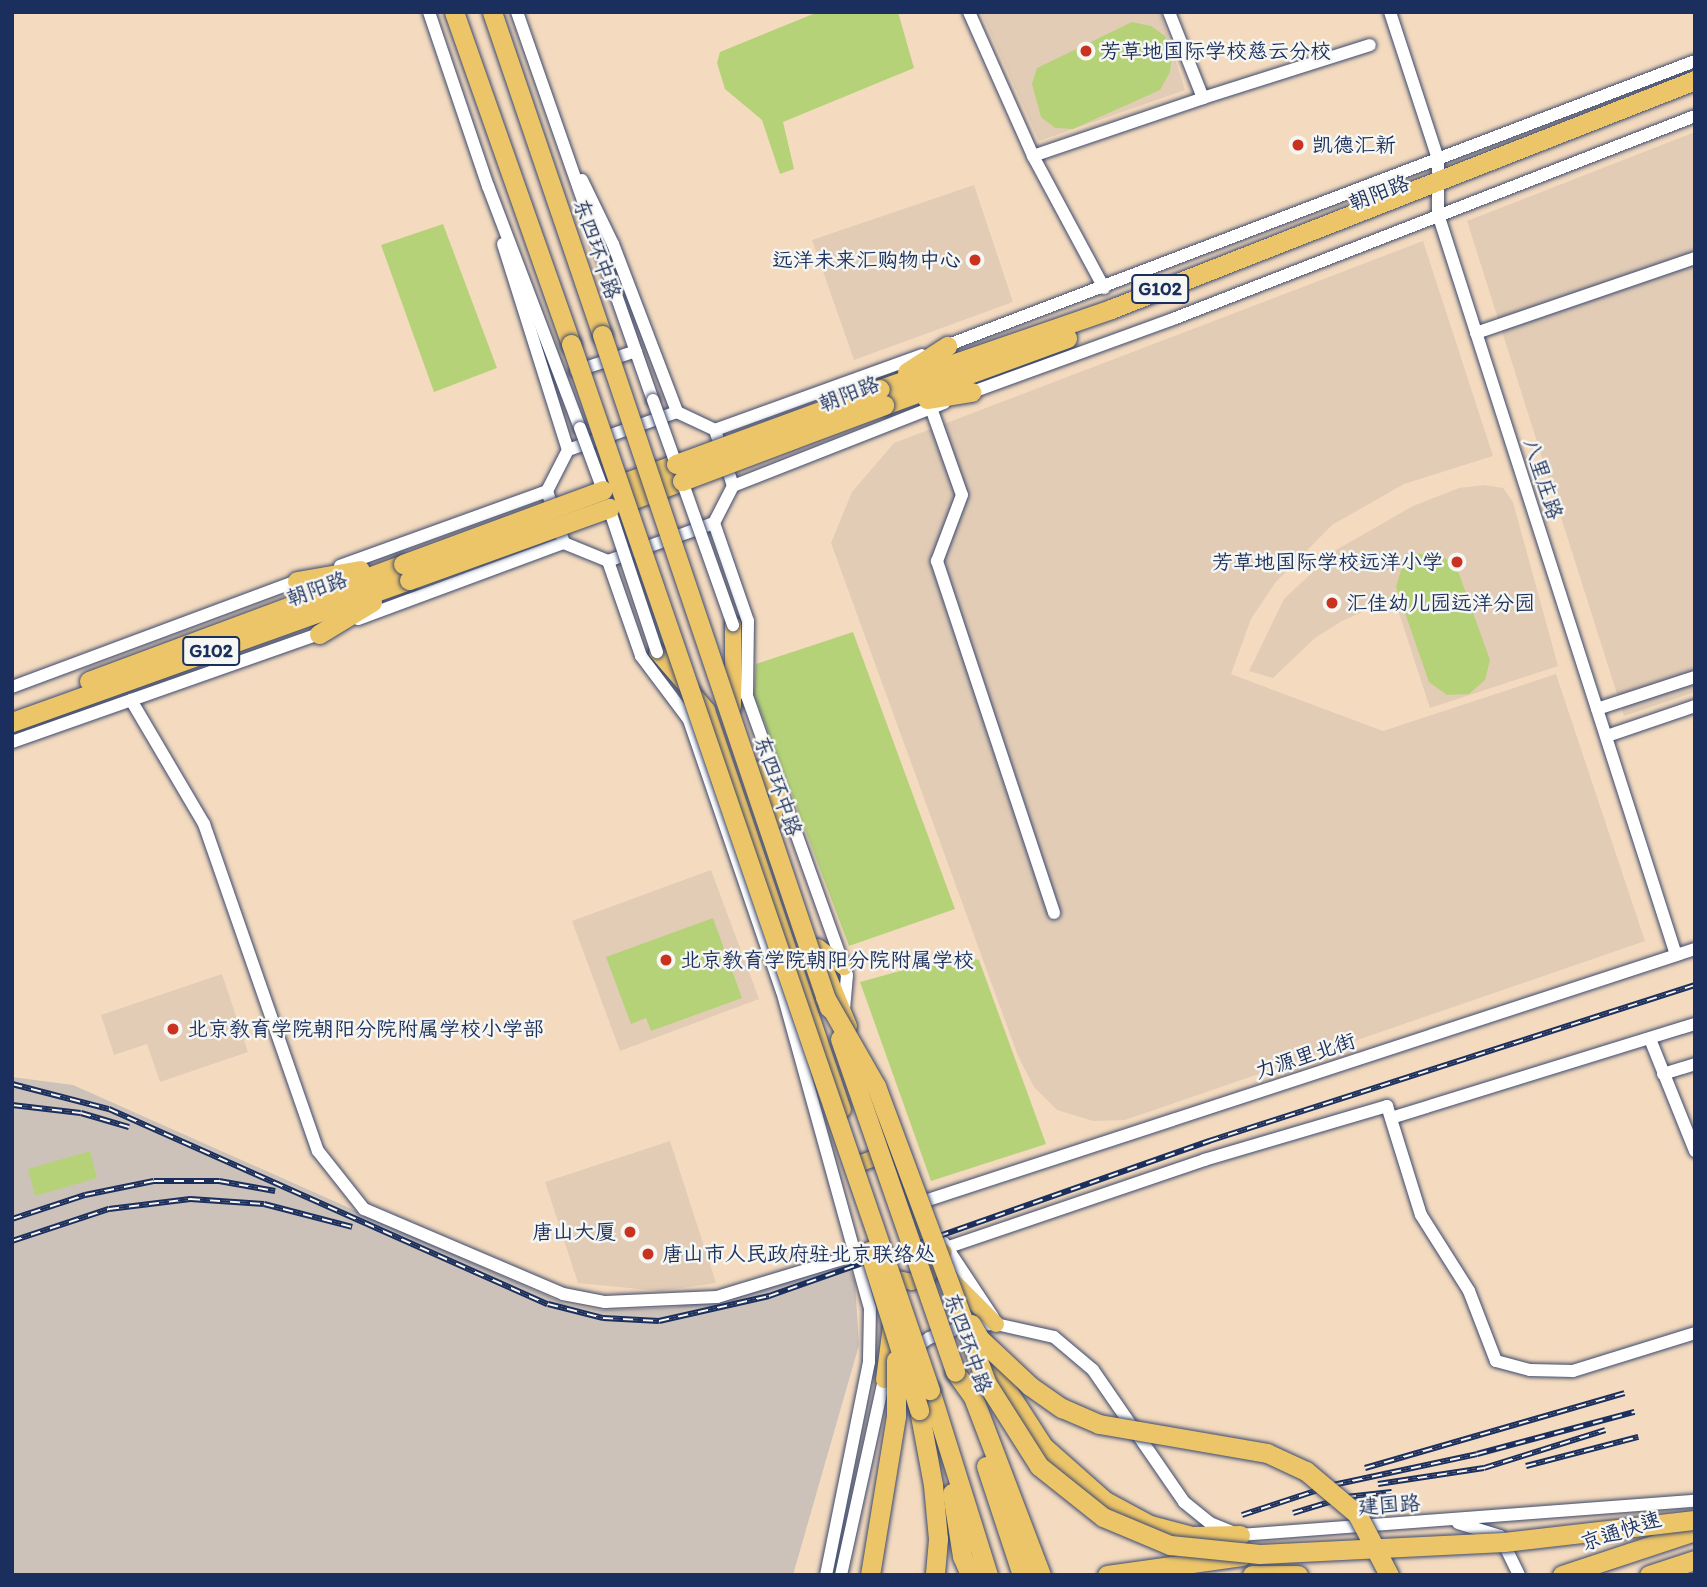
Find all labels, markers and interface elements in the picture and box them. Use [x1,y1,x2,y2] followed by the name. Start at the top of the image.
[1100,38,1331,64] place label: 芳草地国际学校慈云分校
[1078,43,1094,59] marker: 芳草地国际学校慈云分校
[1312,132,1396,158] place label: 凯德汇新
[1290,137,1306,153] marker: 凯德汇新
[1345,170,1413,216] street label: 朝阳路
[568,195,626,303] street label: 东四环中路
[772,247,961,273] place label: 远洋未来汇购物中心
[967,252,983,268] marker: 远洋未来汇购物中心
[1130,274,1190,304] road number: G102
[815,371,883,417] street label: 朝阳路
[1518,435,1568,523] street label: 八里庄路
[1212,549,1443,575] place label: 芳草地国际学校远洋小学
[1449,554,1465,570] marker: 芳草地国际学校远洋小学
[283,566,351,612] street label: 朝阳路
[1346,590,1535,616] place label: 汇佳幼儿园远洋分园
[1324,595,1340,611] marker: 汇佳幼儿园远洋分园
[181,636,241,666] road number: G102
[749,732,807,840] street label: 东四环中路
[680,947,974,973] place label: 北京教育学院朝阳分院附属学校
[658,952,674,968] marker: 北京教育学院朝阳分院附属学校
[187,1016,544,1042] place label: 北京教育学院朝阳分院附属学校小学部
[165,1021,181,1037] marker: 北京教育学院朝阳分院附属学校小学部
[1251,1028,1359,1084] street label: 力源里北街
[532,1219,616,1245] place label: 唐山大厦
[622,1224,638,1240] marker: 唐山大厦
[662,1241,935,1267] place label: 唐山市人民政府驻北京联络处
[640,1246,656,1262] marker: 唐山市人民政府驻北京联络处
[939,1289,997,1397] street label: 东四环中路
[1357,1490,1421,1520] street label: 建国路
[1577,1506,1665,1556] street label: 京通快速

